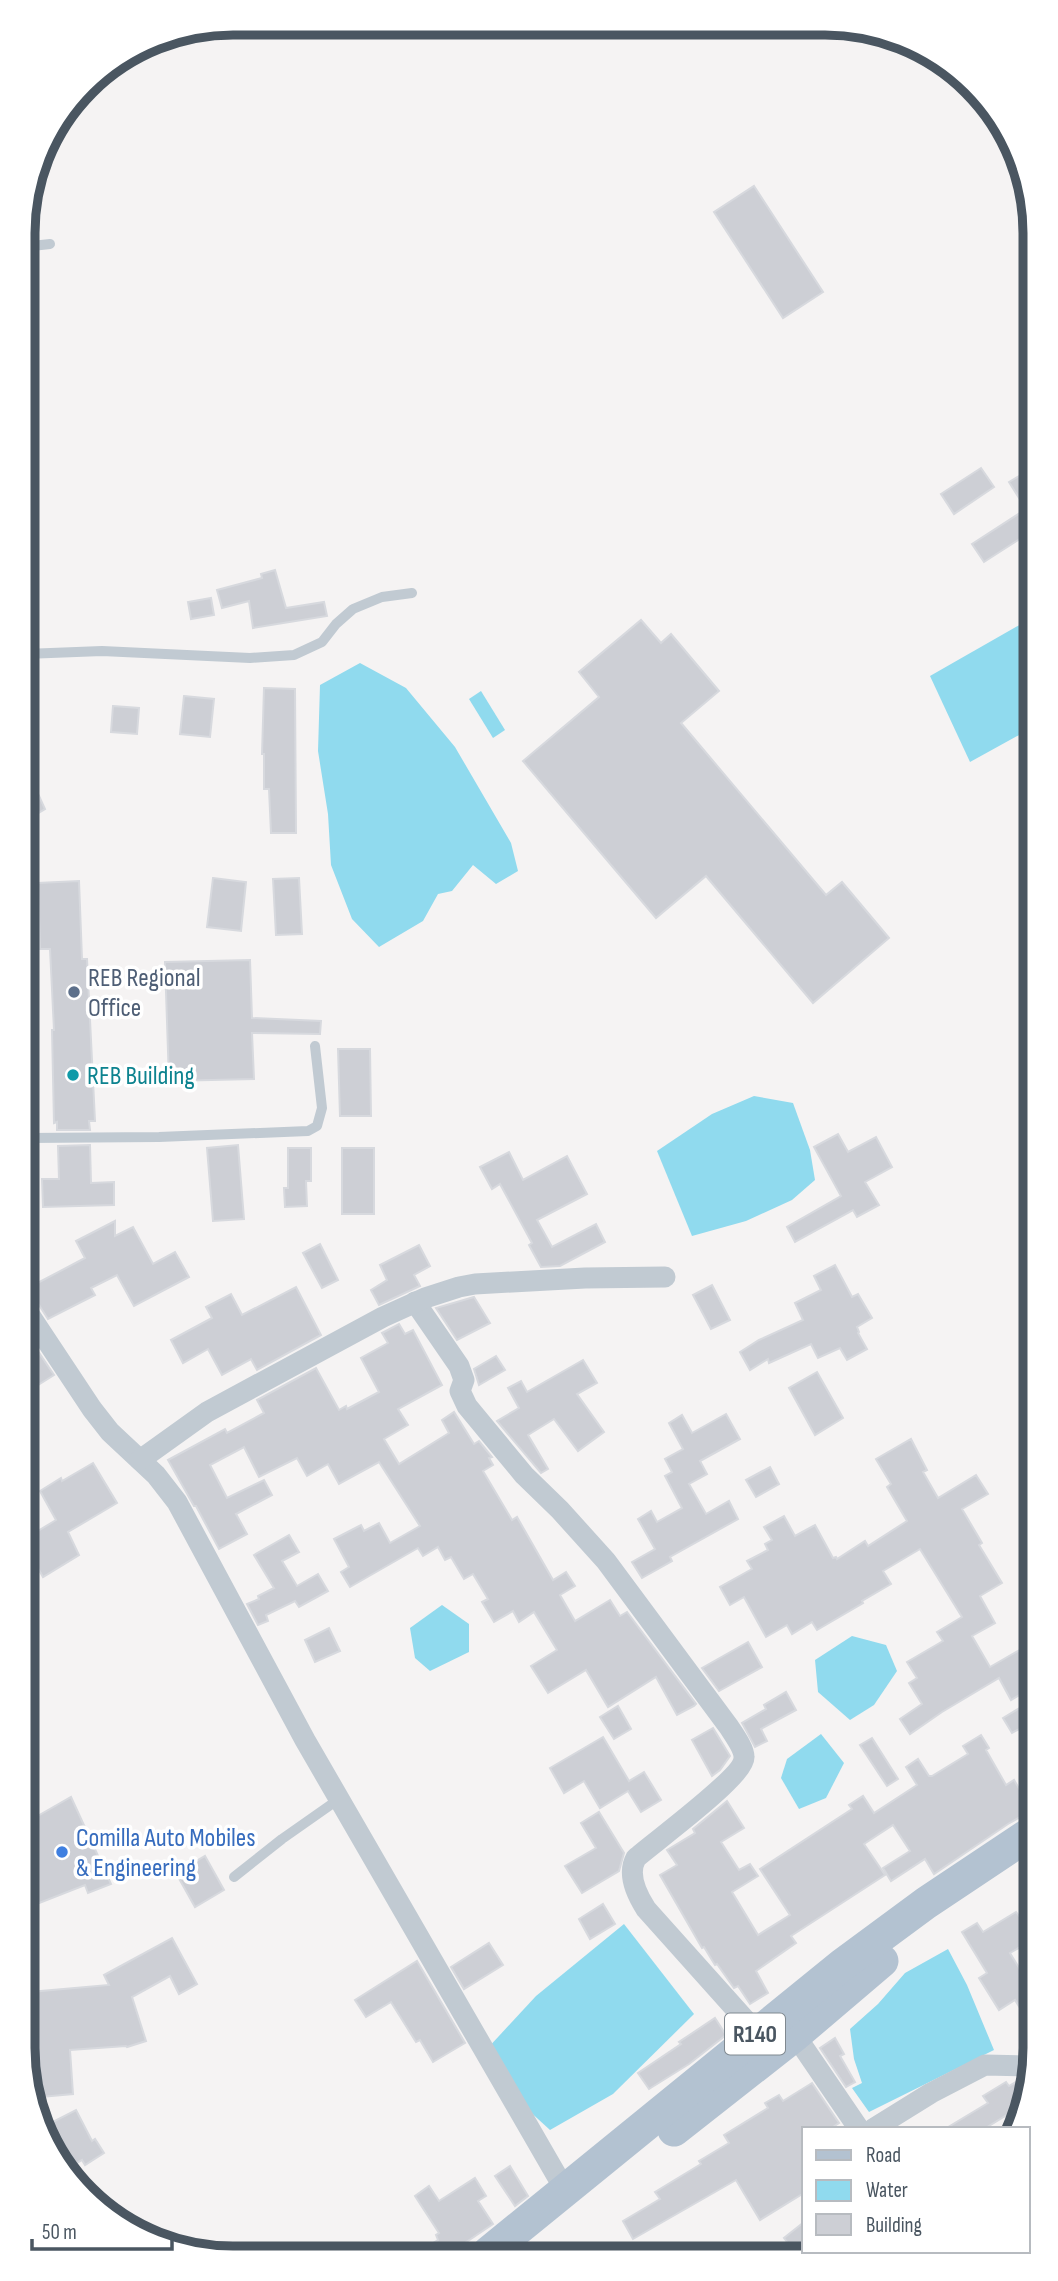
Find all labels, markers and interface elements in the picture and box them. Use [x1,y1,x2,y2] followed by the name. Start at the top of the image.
[88,963,201,1024] place label: REB Regional Office
[66,984,82,1000] marker: REB Regional Office
[87,1061,195,1092] place label: REB Building
[65,1067,81,1083] marker: REB Building
[76,1823,256,1884] place label: Comilla Auto Mobiles & Engineering
[54,1844,70,1860] marker: Comilla Auto Mobiles & Engineering
[725,2013,785,2054] road number: R140
[802,2127,1030,2253] legend
[866,2143,901,2168] text: Road
[866,2178,908,2203] text: Water
[32,2208,172,2252] scale bar
[866,2213,922,2238] text: Building
[42,2220,77,2245] text: 50 m

